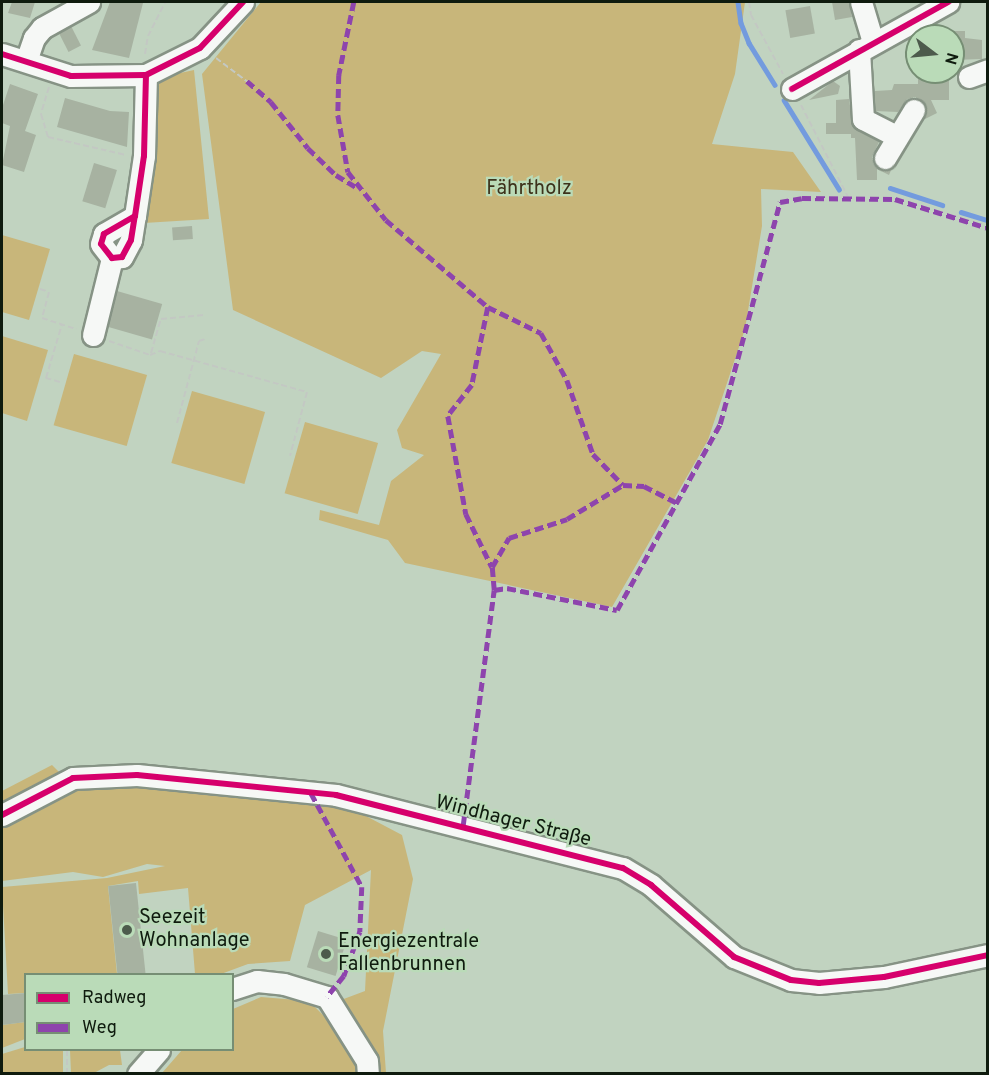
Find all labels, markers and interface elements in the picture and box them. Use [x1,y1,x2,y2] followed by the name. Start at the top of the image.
[905,24,965,84] north arrow
[939,50,962,67] text: N
[486,177,572,201] park label: Fährtholz
[433,791,593,853] street label: Windhager Straße
[139,906,249,953] place label: Seezeit Wohnanlage
[120,923,134,937] marker: Seezeit Wohnanlage
[338,930,479,977] place label: Energiezentrale Fallenbrunnen
[319,947,333,961] marker: Energiezentrale Fallenbrunnen
[24,973,234,1051] legend
[82,987,146,1010] text: Radweg
[82,1017,117,1040] text: Weg

